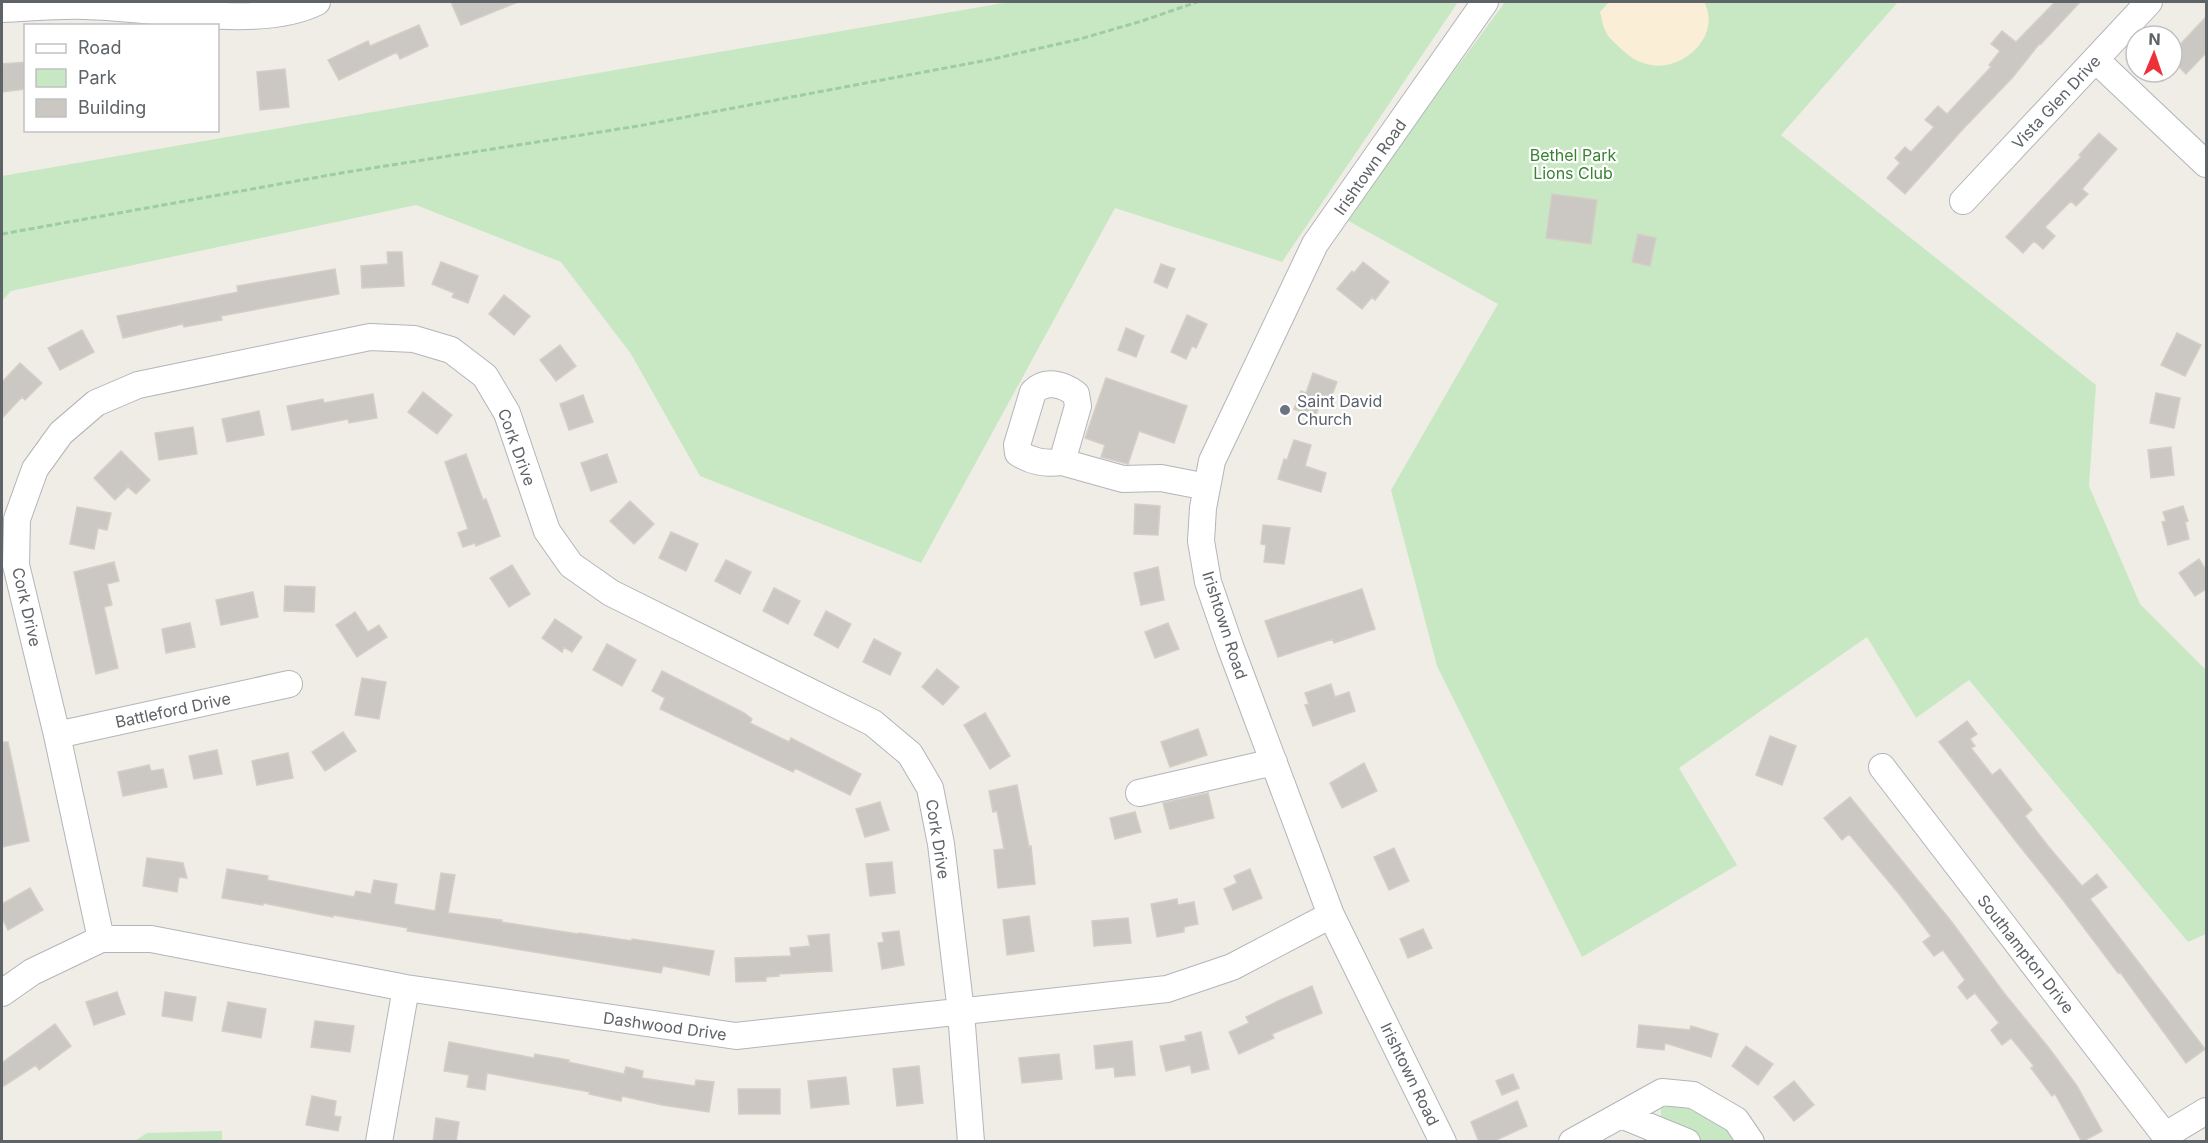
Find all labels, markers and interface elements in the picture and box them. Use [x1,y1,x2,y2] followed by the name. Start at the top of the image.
[24,24,219,132] legend
[2124,24,2184,84] north arrow
[2148,29,2161,49] text: N
[78,37,121,58] text: Road
[2007,51,2105,153] street label: Vista Glen Drive
[78,67,117,88] text: Park
[78,97,146,118] text: Building
[1330,115,1410,219] street label: Irishtown Road
[1530,145,1616,183] park label: Bethel Park Lions Club
[1297,391,1382,429] place label: Saint David Church
[1278,403,1292,417] marker: Saint David Church
[494,406,540,488] street label: Cork Drive
[8,566,46,648] street label: Cork Drive
[1198,568,1252,682] street label: Irishtown Road
[113,688,233,732] street label: Battleford Drive
[922,798,954,880] street label: Cork Drive
[1973,891,2079,1017] street label: Southampton Drive
[602,1007,728,1045] street label: Dashwood Drive
[1376,1019,1444,1129] street label: Irishtown Road

